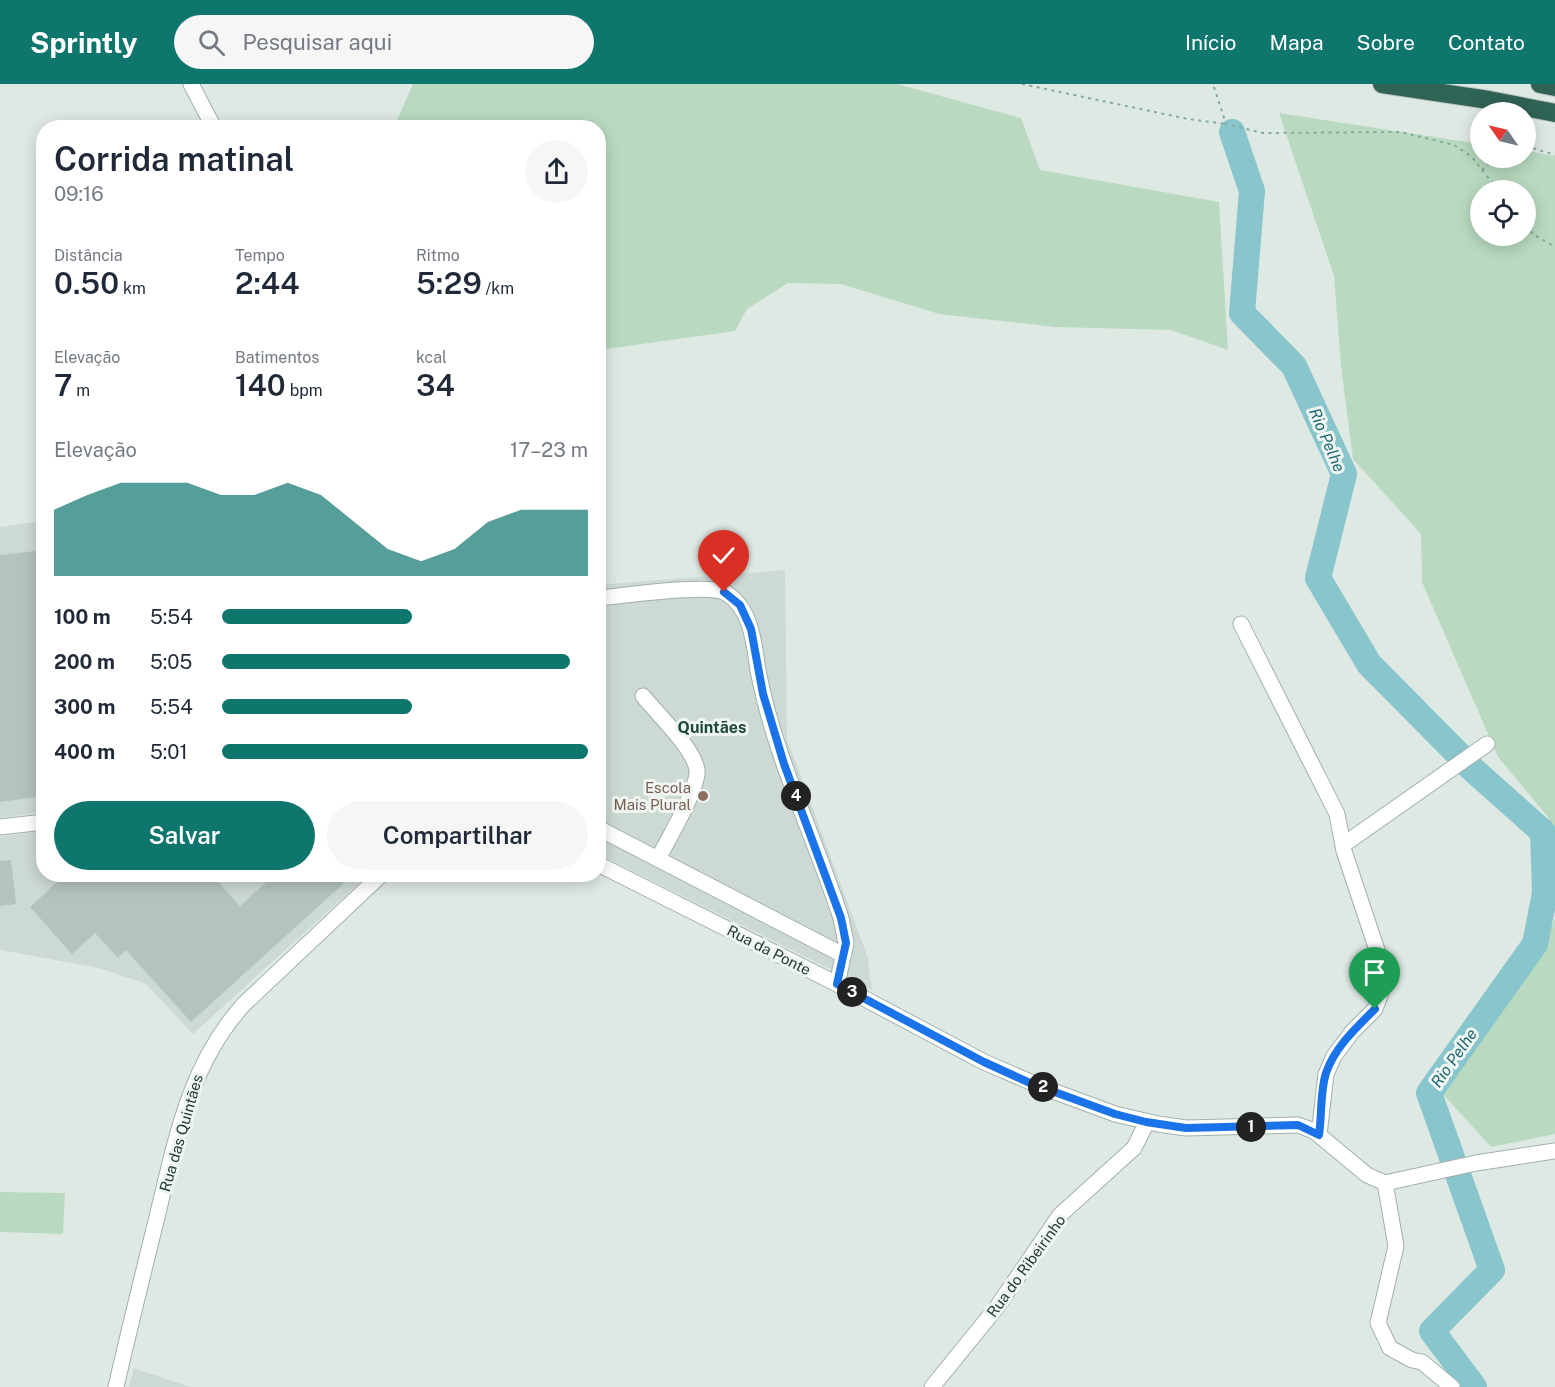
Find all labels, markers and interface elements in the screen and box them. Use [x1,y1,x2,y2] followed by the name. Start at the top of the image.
[174,15,594,69] search box
[30,26,138,59] text: Sprintly
[195,26,228,59] icon: search
[243,29,392,55] text: Pesquisar aqui
[1185,30,1236,55] text: Início
[1269,30,1324,55] text: Mapa
[1357,30,1415,55] text: Sobre
[1448,30,1525,55] text: Contato
[1470,102,1536,168] north arrow
[1470,102,1536,246] map controls
[54,140,294,178] text: Corrida matinal
[525,140,588,203] button: share
[1470,180,1536,246] button: locate
[54,182,104,206] text: 09:16
[54,246,123,265] text: Distância
[235,246,285,265] text: Tempo
[416,246,460,265] text: Ritmo
[54,265,119,301] text: 0.50
[235,265,299,301] text: 2:44
[416,265,482,301] text: 5:29
[119,279,146,298] text: km
[482,279,514,298] text: /km
[54,348,120,367] text: Elevação
[235,348,319,367] text: Batimentos
[416,348,447,367] text: kcal
[54,367,72,403] text: 7
[235,367,286,403] text: 140
[416,367,455,403] text: 34
[72,381,90,400] text: m
[286,381,323,400] text: bpm
[1305,405,1349,475] water label: Rio Pelhe
[54,438,137,462] text: Elevação
[510,438,588,462] text: 17–23 m
[698,530,749,592] pin
[707,539,740,572] icon: check
[54,605,111,629] text: 100 m
[150,605,193,629] text: 5:54
[54,650,115,674] text: 200 m
[150,650,192,674] text: 5:05
[54,695,115,719] text: 300 m
[150,695,193,719] text: 5:54
[678,718,746,737] district label: Quintães
[54,740,115,764] text: 400 m
[150,740,188,764] text: 5:01
[613,779,691,813] place label: Escola Mais Plural
[781,781,811,811] pin: 4
[791,786,801,805] text: 4
[696,789,710,803] marker: Escola Mais Plural
[54,801,315,870] button: Salvar
[327,801,588,870] button: Compartilhar
[724,922,814,978] street label: Rua da Ponte
[1349,947,1400,1009] pin
[1358,956,1391,989] icon: arrive
[837,977,867,1007] pin: 3
[847,982,857,1001] text: 3
[1427,1025,1481,1091] water label: Rio Pelhe
[156,1072,206,1194] street label: Rua das Quintães
[1028,1072,1058,1102] pin: 2
[1038,1077,1048,1096] text: 2
[1236,1112,1266,1142] pin: 1
[1248,1117,1254,1136] text: 1
[983,1212,1069,1320] street label: Rua do Ribeirinho

